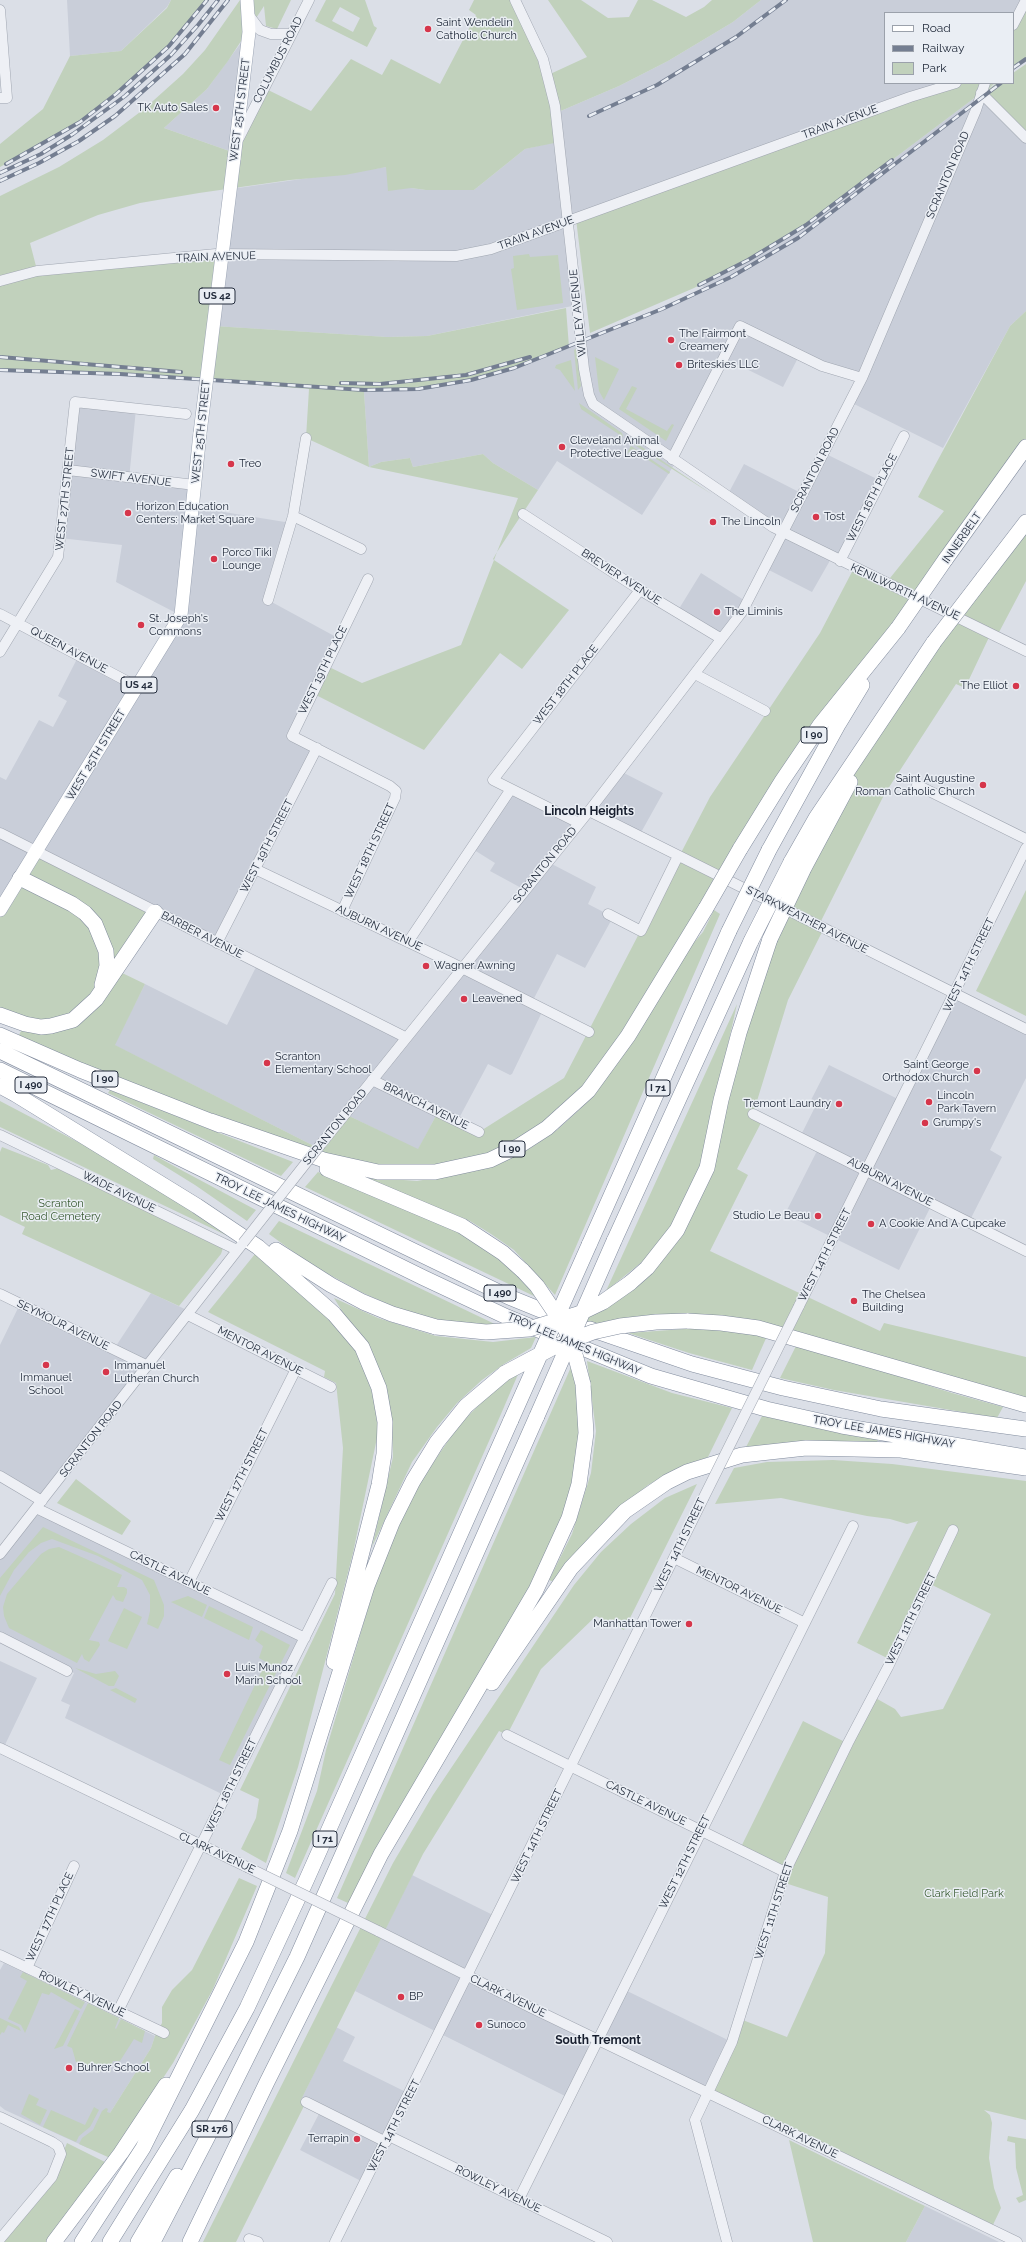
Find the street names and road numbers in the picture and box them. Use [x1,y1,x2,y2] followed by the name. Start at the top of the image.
[250,15,306,105] street label: COLUMBUS ROAD
[227,58,253,162] street label: WEST 25TH STREET
[800,102,880,142] street label: TRAIN AVENUE
[924,129,972,221] street label: SCRANTON ROAD
[496,213,576,253] street label: TRAIN AVENUE
[176,249,256,265] street label: TRAIN AVENUE
[567,268,589,358] street label: WILLEY AVENUE
[199,288,235,304] road number: US 42
[189,380,213,484] street label: WEST 25TH STREET
[788,425,842,515] street label: SCRANTON ROAD
[53,447,77,551] street label: WEST 27TH STREET
[844,451,900,545] street label: WEST 16TH PLACE
[90,467,172,489] street label: SWIFT AVENUE
[940,510,984,566] street label: INNERBELT
[579,546,663,608] street label: BREVIER AVENUE
[848,561,962,623] street label: KENILWORTH AVENUE
[28,624,110,676] street label: QUEEN AVENUE
[296,624,350,716] street label: WEST 19TH PLACE
[531,642,601,728] street label: WEST 18TH PLACE
[121,677,157,693] road number: US 42
[64,707,128,803] street label: WEST 25TH STREET
[801,727,827,743] road number: I 90
[238,797,296,895] street label: WEST 19TH STREET
[342,801,398,901] street label: WEST 18TH STREET
[510,824,580,906] street label: SCRANTON ROAD
[744,883,870,957] street label: STARKWEATHER AVENUE
[334,902,424,954] street label: AUBURN AVENUE
[159,909,245,961] street label: BARBER AVENUE
[941,916,997,1014] street label: WEST 14TH STREET
[92,1071,118,1087] road number: I 90
[15,1077,47,1093] road number: I 490
[381,1080,471,1132] street label: BRANCH AVENUE
[646,1080,670,1096] road number: I 71
[300,1086,370,1168] street label: SCRANTON ROAD
[499,1141,525,1157] road number: I 90
[845,1155,935,1209] street label: AUBURN AVENUE
[80,1169,158,1215] street label: WADE AVENUE
[212,1171,348,1245] street label: TROY LEE JAMES HIGHWAY
[796,1206,854,1304] street label: WEST 14TH STREET
[484,1285,516,1301] road number: I 490
[15,1297,111,1353] street label: SEYMOUR AVENUE
[505,1310,643,1378] street label: TROY LEE JAMES HIGHWAY
[215,1324,305,1378] street label: MENTOR AVENUE
[57,1398,125,1480] street label: SCRANTON ROAD
[812,1413,956,1451] street label: TROY LEE JAMES HIGHWAY
[213,1426,271,1524] street label: WEST 17TH STREET
[652,1496,708,1594] street label: WEST 14TH STREET
[127,1548,213,1598] street label: CASTLE AVENUE
[694,1563,784,1617] street label: MENTOR AVENUE
[883,1571,939,1667] street label: WEST 11TH STREET
[202,1736,260,1836] street label: WEST 16TH STREET
[603,1778,689,1828] street label: CASTLE AVENUE
[509,1787,565,1885] street label: WEST 14TH STREET
[657,1813,713,1911] street label: WEST 12TH STREET
[177,1829,257,1877] street label: CLARK AVENUE
[313,1831,337,1847] road number: I 71
[752,1861,796,1961] street label: WEST 11TH STREET
[24,1870,76,1964] street label: WEST 17TH PLACE
[37,1968,127,2020] street label: ROWLEY AVENUE
[468,1972,548,2020] street label: CLARK AVENUE
[365,2077,423,2175] street label: WEST 14TH STREET
[760,2113,840,2161] street label: CLARK AVENUE
[192,2121,232,2137] road number: SR 176
[453,2162,543,2216] street label: ROWLEY AVENUE

